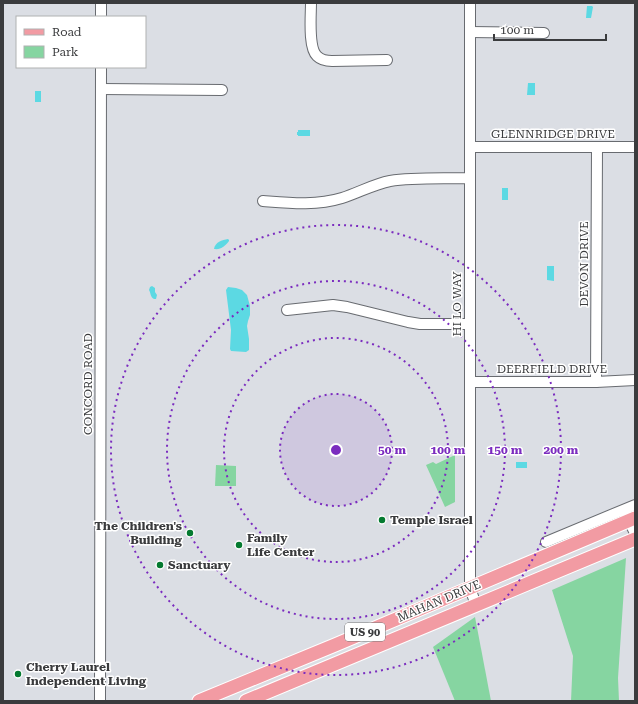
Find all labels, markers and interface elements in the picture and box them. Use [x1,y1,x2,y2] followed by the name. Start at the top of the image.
[16,16,146,68] legend
[494,16,606,42] scale bar
[500,23,534,37] text: 100 m
[52,25,82,39] text: Road
[52,45,79,59] text: Park
[491,127,615,141] street label: GLENNRIDGE DRIVE
[577,221,591,307] street label: DEVON DRIVE
[450,271,464,337] street label: HI LO WAY
[81,333,95,435] street label: CONCORD ROAD
[497,362,607,376] street label: DEERFIELD DRIVE
[329,443,343,457] centre of rings
[378,443,406,457] text: 50 m
[431,443,466,457] text: 100 m
[488,443,523,457] text: 150 m
[544,443,579,457] text: 200 m
[390,513,473,527] place label: Temple Israel
[377,515,387,525] marker: Temple Israel
[94,519,183,547] place label: The Children's Building
[185,528,195,538] marker: The Children's Building
[247,531,315,559] place label: Family Life Center
[234,540,244,550] marker: Family Life Center
[168,558,231,572] place label: Sanctuary
[155,560,165,570] marker: Sanctuary
[395,577,483,625] street label: MAHAN DRIVE
[345,623,385,641] road number: US 90
[26,660,147,688] place label: Cherry Laurel Independent Living
[13,669,23,679] marker: Cherry Laurel Independent Living

